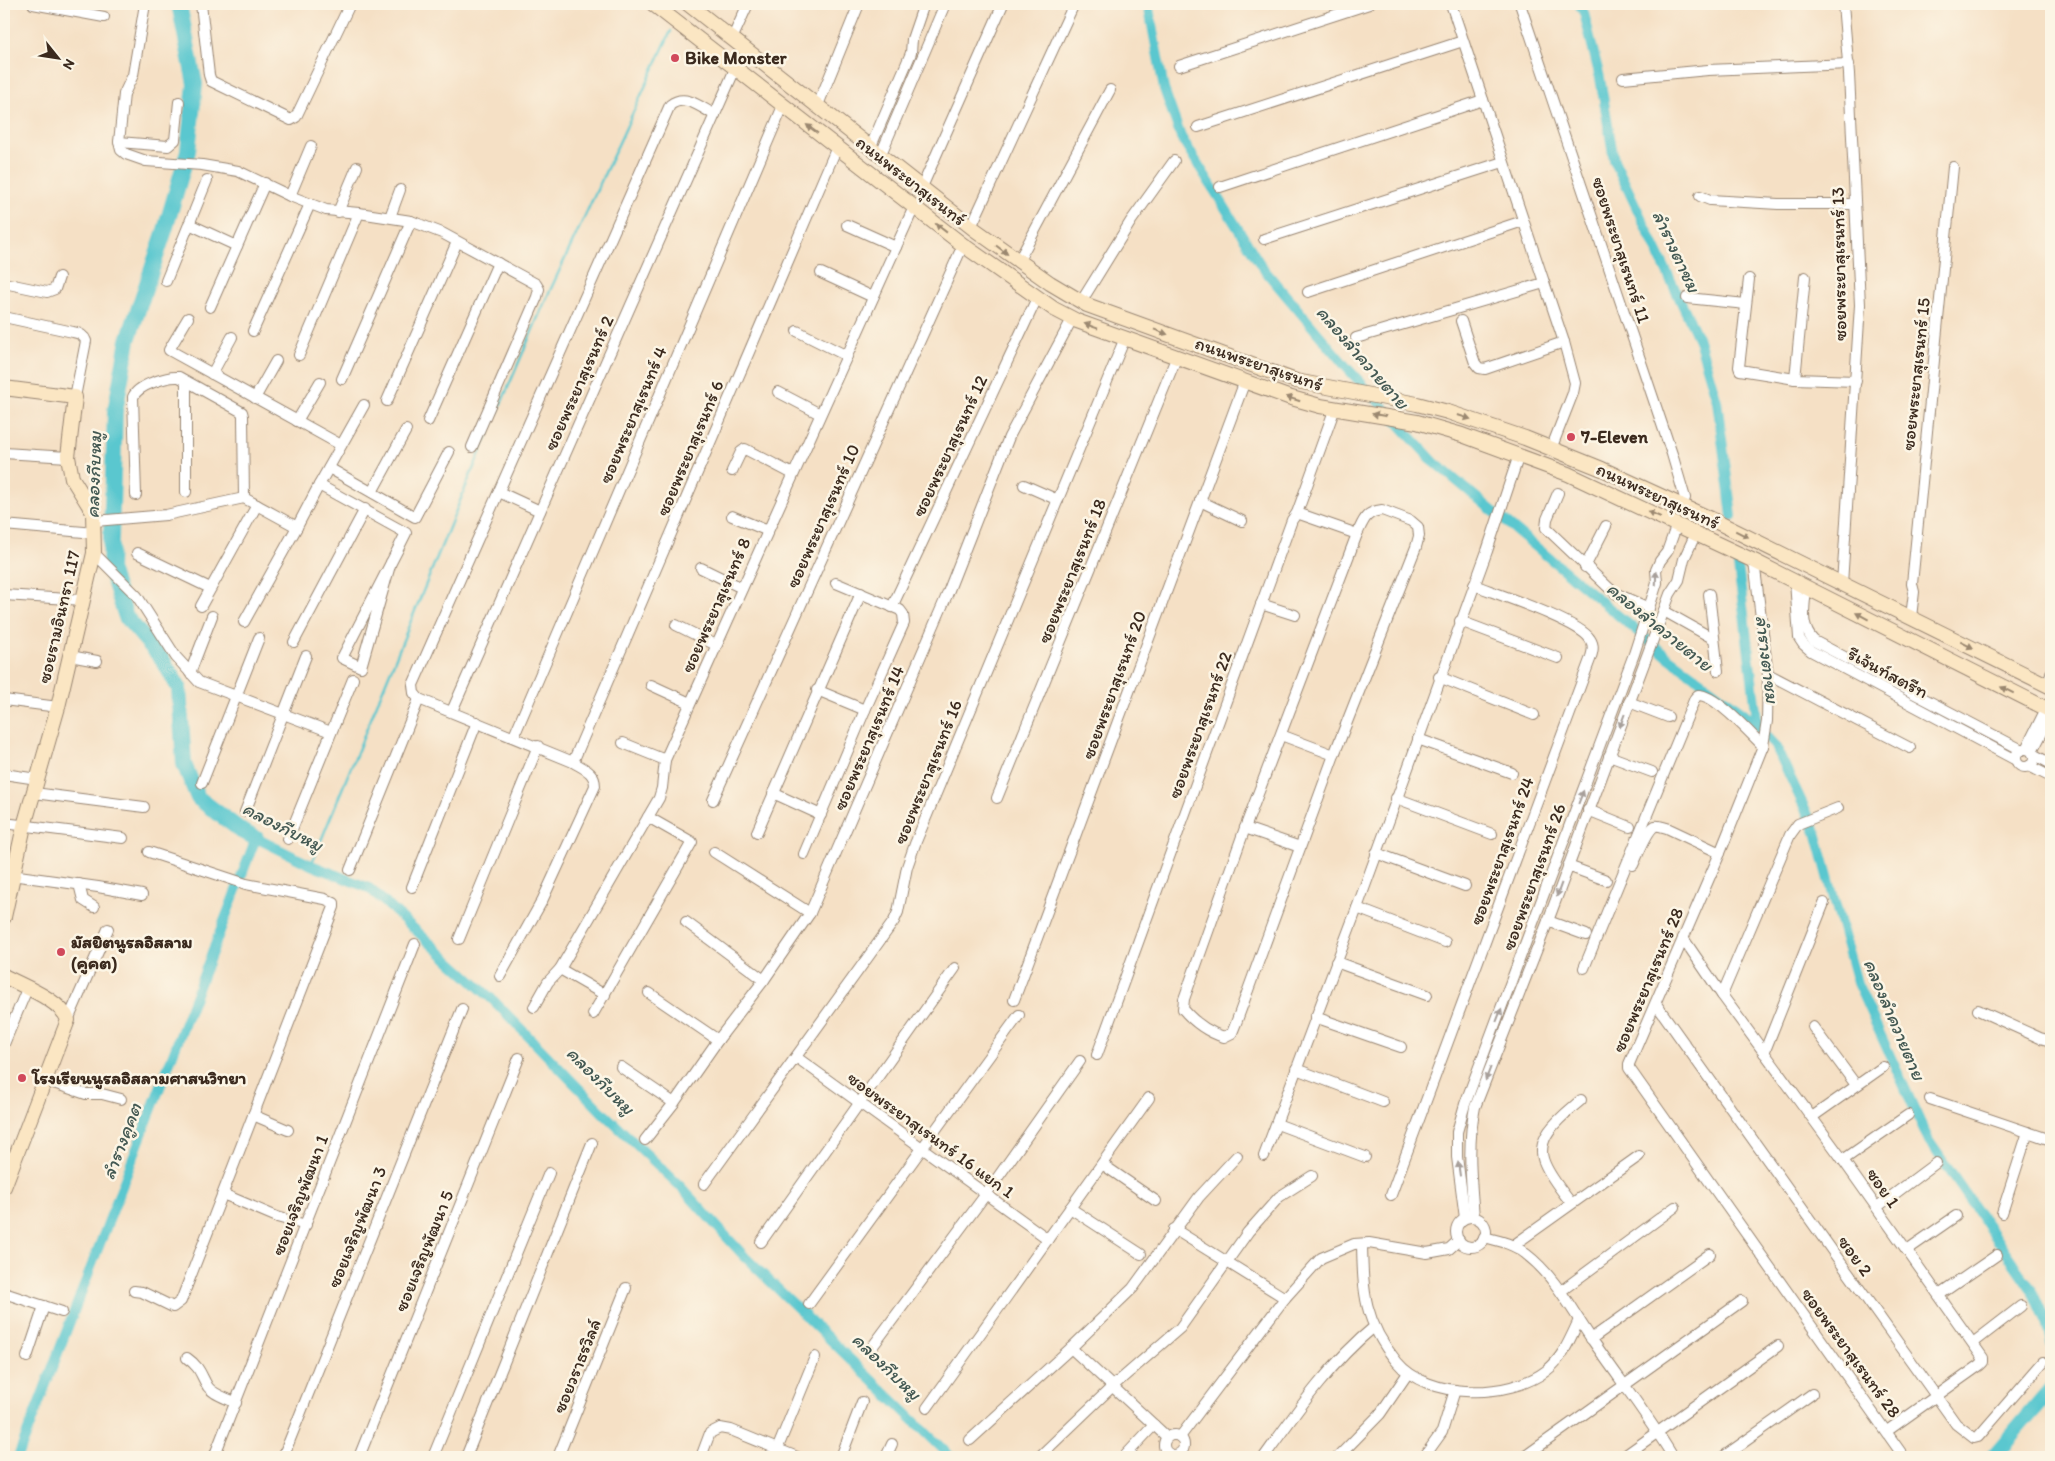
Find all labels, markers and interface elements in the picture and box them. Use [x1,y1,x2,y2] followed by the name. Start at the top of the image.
[32,32,82,82] north arrow
[685,47,788,69] place label: Bike Monster
[669,52,681,64] marker: Bike Monster
[59,56,79,73] text: N
[806,123,819,134] one-way arrow
[852,131,970,231] street label: ถนนพระยาสุเรนทร์
[1587,174,1655,326] street label: ซอยพระยาสุเรนทร์ 11
[1827,187,1851,341] street label: ซอยพระยาสุเรนทร์ 13
[1648,207,1706,297] water label: ลำรางตาชม
[935,222,948,233] one-way arrow
[995,245,1009,255] one-way arrow
[1897,297,1935,451] street label: ซอยพระยาสุเรนทร์ 15
[1311,301,1415,415] water label: คลองลำควายตาย
[539,312,619,454] street label: ซอยพระยาสุเรนทร์ 2
[1083,322,1098,329] one-way arrow
[1154,328,1169,336] one-way arrow
[1192,332,1326,396] street label: ถนนพระยาสุเรนทร์
[594,343,672,487] street label: ซอยพระยาสุเรนทร์ 4
[908,371,993,520] street label: ซอยพระยาสุเรนทร์ 12
[652,377,728,519] street label: ซอยพระยาสุเรนทร์ 6
[1285,394,1300,402] one-way arrow
[1370,411,1386,419] one-way arrow
[1456,414,1471,421] one-way arrow
[1580,426,1649,448] place label: 7-Eleven
[80,430,108,519] water label: คลองกีบหมู
[1565,431,1577,443] marker: 7-Eleven
[781,441,865,591] street label: ซอยพระยาสุเรนทร์ 10
[1593,458,1723,534] street label: ถนนพระยาสุเรนทร์
[1033,495,1111,646] street label: ซอยพระยาสุเรนทร์ 18
[1647,509,1661,517] one-way arrow
[1735,531,1749,539] one-way arrow
[676,534,756,676] street label: ซอยพระยาสุเรนทร์ 8
[33,549,85,685] street label: ซอยรามอินทรา 117
[1652,570,1660,586] one-way arrow
[1602,577,1718,677] water label: คลองลำควายตาย
[1077,608,1151,762] street label: ซอยพระยาสุเรนทร์ 20
[1855,612,1870,620] one-way arrow
[1751,614,1784,705] water label: ลำรางตาชม
[1960,641,1974,649] one-way arrow
[1843,642,1932,703] street label: รีเจ้นท์สตรีท
[1163,648,1237,801] street label: ซอยพระยาสุเรนทร์ 22
[829,662,909,814] street label: ซอยพระยาสุเรนทร์ 14
[2000,685,2015,694] one-way arrow
[889,697,967,847] street label: ซอยพระยาสุเรนทร์ 16
[1618,714,1626,729] one-way arrow
[1465,774,1539,928] street label: ซอยพระยาสุเรนทร์ 24
[1577,789,1585,804] one-way arrow
[238,796,328,858] water label: คลองกีบหมู
[1497,801,1571,953] street label: ซอยพระยาสุเรนทร์ 26
[1555,882,1562,897] one-way arrow
[1608,904,1688,1056] street label: ซอยพระยาสุเรนทร์ 28
[71,931,193,975] place label: มัสยิตนูรลอิสลาม (คูคต)
[55,946,67,958] marker: มัสยิตนูรลอิสลาม (คูคต)
[1859,955,1931,1084] water label: คลองลำควายตาย
[1496,1008,1504,1022] one-way arrow
[561,1041,641,1121] water label: คลองกีบหมู
[31,1067,246,1090] place label: โรงเรียนนูรลอิสลามศาสนวิทยา
[843,1067,1019,1203] street label: ซอยพระยาสุเรนทร์ 16 แยก 1
[1484,1067,1492,1082] one-way arrow
[16,1072,28,1084] marker: โรงเรียนนูรลอิสลามศาสนวิทยา
[96,1100,147,1183] water label: ลำรางคูคต
[267,1131,333,1259] street label: ซอยเจริญพัฒนา 1
[1454,1161,1462,1177] one-way arrow
[323,1163,391,1291] street label: ซอยเจริญพัฒนา 3
[1862,1164,1904,1212] street label: ซอย 1
[390,1187,458,1315] street label: ซอยเจริญพัฒนา 5
[1833,1232,1877,1281] street label: ซอย 2
[1797,1284,1906,1422] street label: ซอยพระยาสุเรนทร์ 28
[548,1316,606,1416] street label: ซอยวราธรวิลล์
[847,1328,927,1407] water label: คลองกีบหมู

